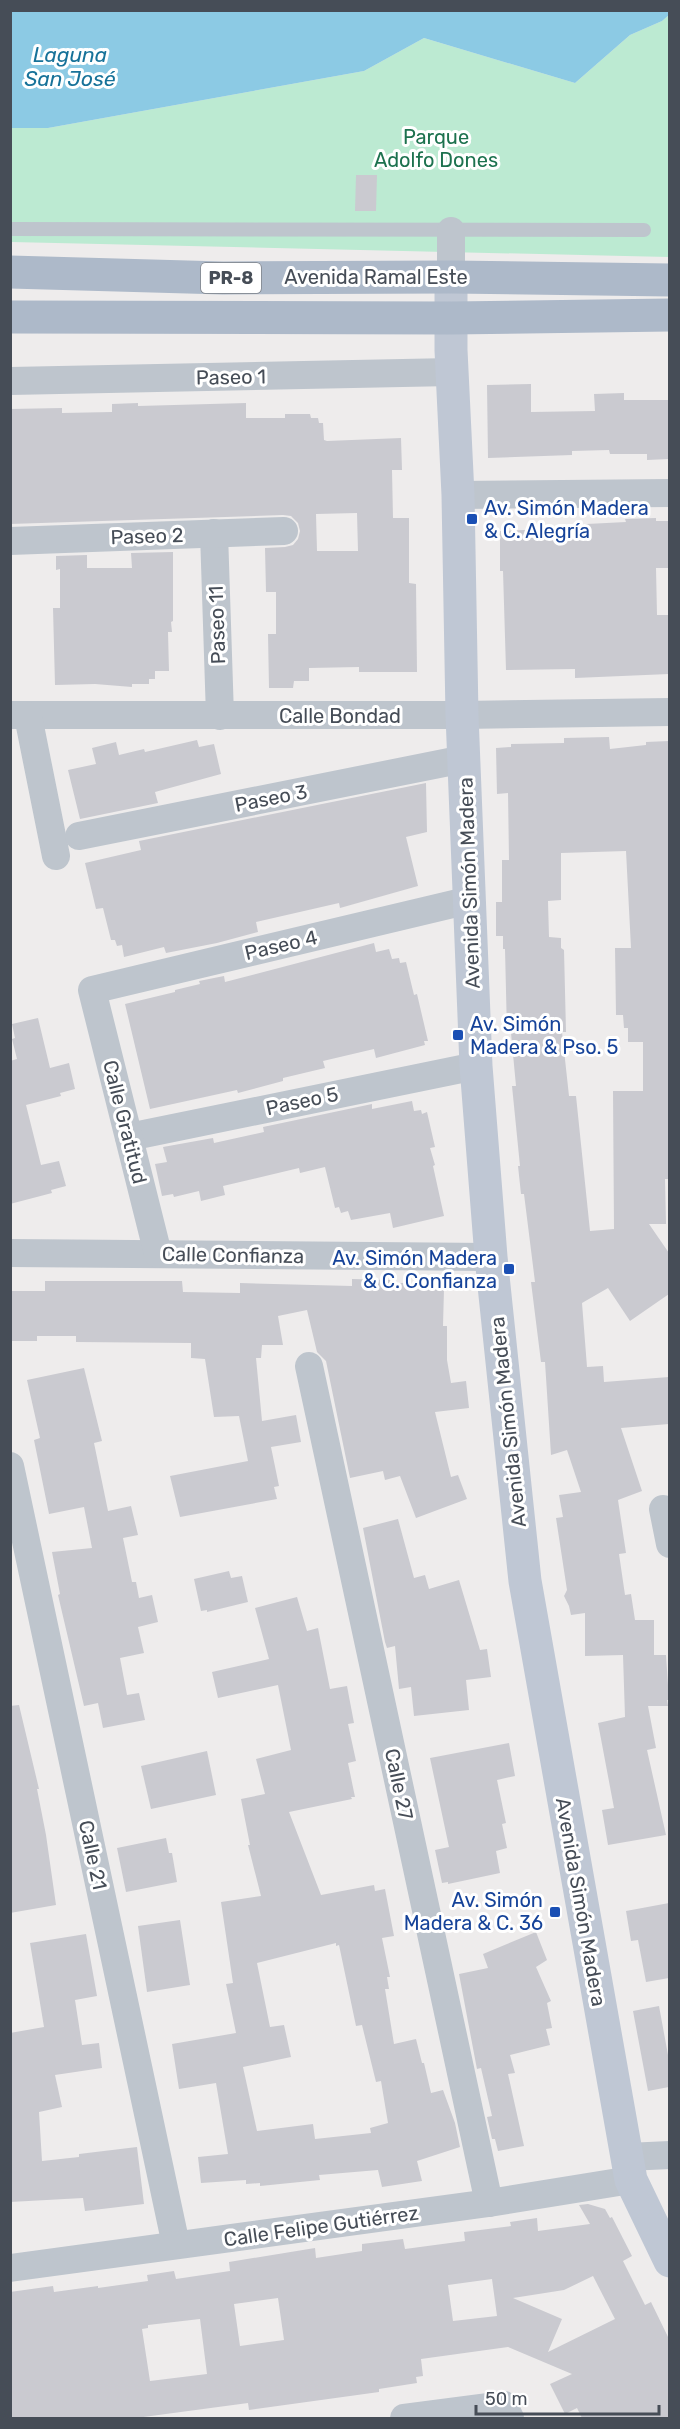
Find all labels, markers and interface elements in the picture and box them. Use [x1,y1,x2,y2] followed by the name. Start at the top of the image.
[25,42,116,91] water label: Laguna San José
[374,125,498,172] park label: Parque Adolfo Dones
[201,263,261,293] road number: PR-8
[284,265,468,289] street label: Avenida Ramal Este
[196,364,266,390] street label: Paseo 1
[484,496,649,543] place label: Av. Simón Madera & C. Alegría
[465,512,479,526] marker: Av. Simón Madera & C. Alegría
[110,523,184,549] street label: Paseo 2
[204,585,230,665] street label: Paseo 11
[279,704,401,728] street label: Calle Bondad
[453,777,485,989] street label: Avenida Simón Madera
[233,779,309,817] street label: Paseo 3
[242,925,320,965] street label: Paseo 4
[470,1012,618,1059] place label: Av. Simón Madera & Pso. 5
[451,1028,465,1042] marker: Av. Simón Madera & Pso. 5
[98,1058,152,1186] street label: Calle Gratitud
[264,1082,340,1120] street label: Paseo 5
[162,1242,304,1268] street label: Calle Confianza
[332,1246,497,1293] place label: Av. Simón Madera & C. Confianza
[502,1262,516,1276] marker: Av. Simón Madera & C. Confianza
[485,1316,531,1528] street label: Avenida Simón Madera
[380,1746,418,1822] street label: Calle 27
[551,1796,611,2008] street label: Avenida Simón Madera
[74,1818,112,1892] street label: Calle 21
[404,1888,543,1935] place label: Av. Simón Madera & C. 36
[548,1905,562,1919] marker: Av. Simón Madera & C. 36
[222,2200,420,2252] street label: Calle Felipe Gutiérrez
[476,2378,659,2416] scale bar
[485,2388,528,2410] text: 50 m

